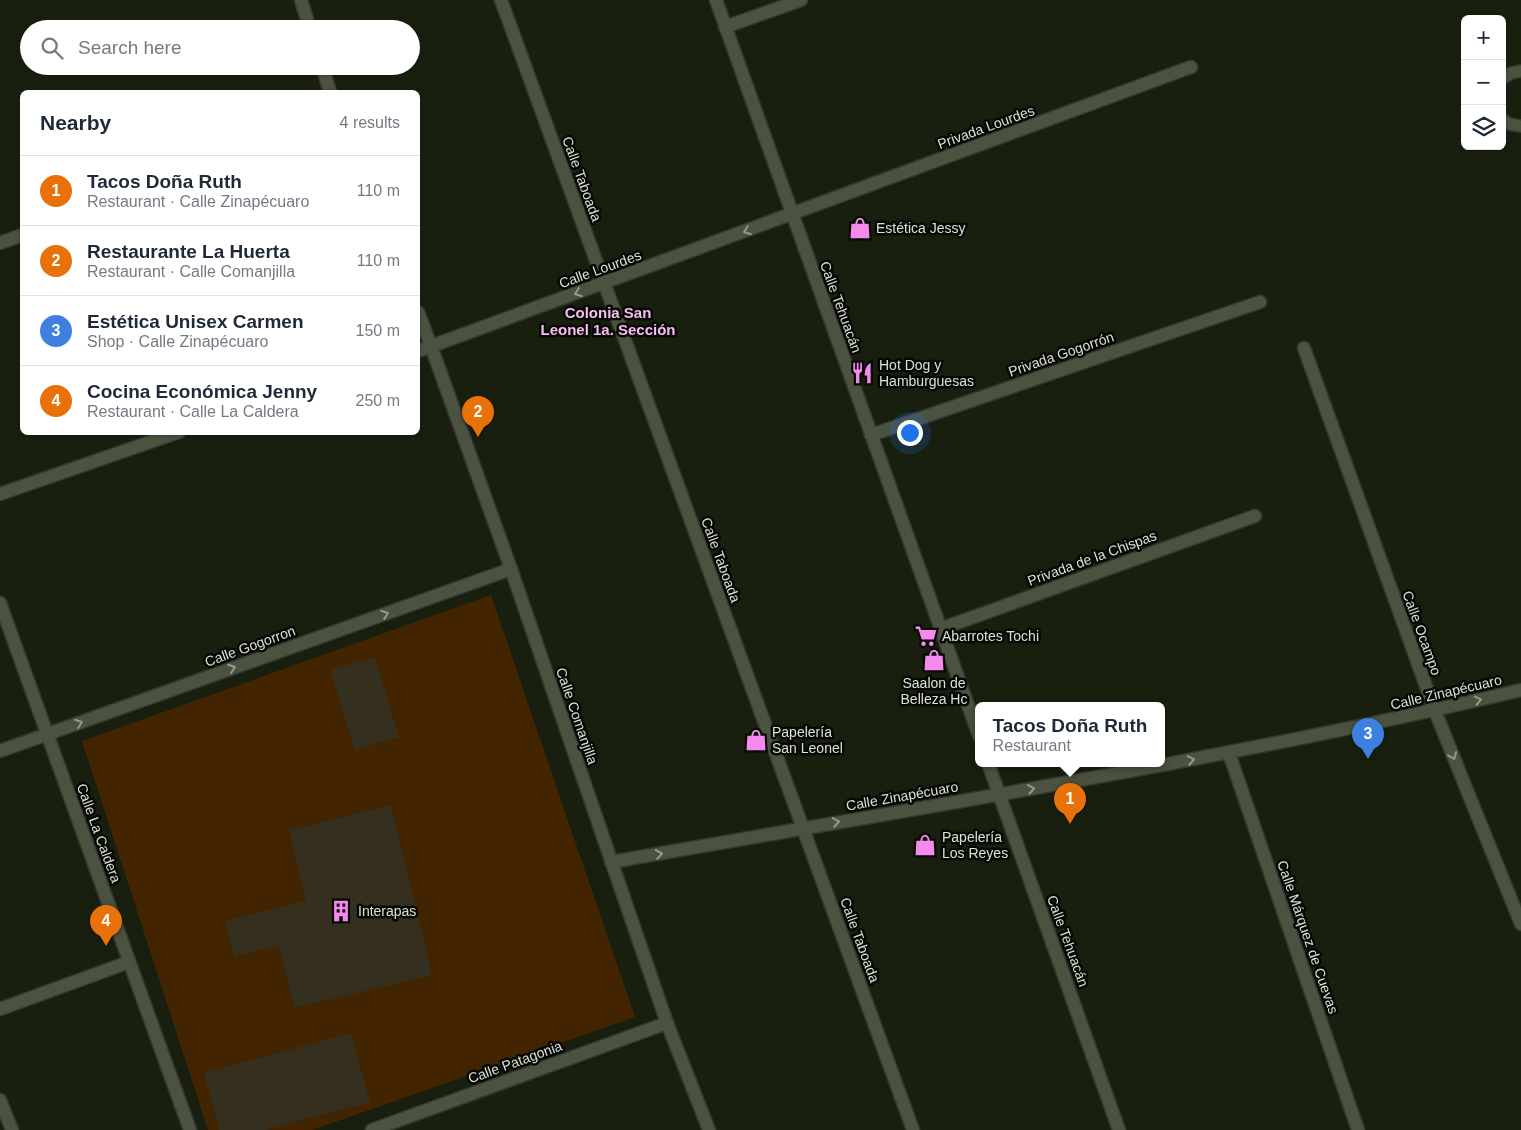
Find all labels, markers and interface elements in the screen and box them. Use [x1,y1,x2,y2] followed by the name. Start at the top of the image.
[1461,15,1506,150] map controls
[1461,15,1506,60] button: +
[20,20,420,75] search box
[38,34,66,62] icon: search
[78,37,182,58] text: Search here
[1461,60,1506,105] button: −
[935,102,1037,152] street label: Privada Lourdes
[1461,105,1506,150] button: layers
[40,111,111,134] text: Nearby
[340,114,400,131] text: 4 results
[559,134,605,224] street label: Calle Taboada
[87,171,242,192] text: Tacos Doña Ruth
[52,182,60,199] text: 1
[357,182,400,199] text: 110 m
[87,193,309,210] text: Restaurant · Calle Zinapécuaro
[847,215,873,241] shop icon: Estética Jessy
[876,220,965,236] place label: Estética Jessy
[743,225,751,235] one-way arrow
[87,241,290,262] text: Restaurante La Huerta
[557,247,643,291] street label: Calle Lourdes
[52,252,60,269] text: 2
[357,252,400,269] text: 110 m
[817,259,865,355] street label: Calle Tehuacán
[87,263,295,280] text: Restaurant · Calle Comanjilla
[574,287,582,297] one-way arrow
[540,304,676,338] district label: Colonia San Leonel 1a. Sección
[87,311,304,332] text: Estética Unisex Carmen
[52,322,60,339] text: 3
[356,322,400,339] text: 150 m
[1006,328,1116,380] street label: Privada Gogorrón
[87,333,268,350] text: Shop · Calle Zinapécuaro
[879,357,974,389] place label: Hot Dog y Hamburguesas
[849,360,875,386] restaurant icon: Hot Dog y Hamburguesas
[87,381,317,402] text: Cocina Económica Jenny
[52,392,60,409] text: 4
[356,392,400,409] text: 250 m
[462,396,494,437] pin: 2
[87,403,299,420] text: Restaurant · Calle La Caldera
[897,420,923,446] your location
[698,515,744,605] street label: Calle Taboada
[1025,527,1159,589] street label: Privada de la Chispas
[1399,589,1445,678] street label: Calle Ocampo
[380,610,389,620] one-way arrow
[203,622,297,670] street label: Calle Gogorron
[913,623,939,649] supermarket icon: Abarrotes Tochi
[942,628,1039,644] place label: Abarrotes Tochi
[921,647,947,673] shop icon: Saalon de Belleza Hc
[227,664,236,674] one-way arrow
[553,666,601,767] street label: Calle Comanjilla
[1389,671,1503,713] street label: Calle Zinapécuaro
[901,675,967,707] place label: Saalon de Belleza Hc
[1473,695,1482,706] one-way arrow
[975,702,1165,767] popup
[993,715,1147,736] text: Tacos Doña Ruth
[1352,718,1384,759] pin: 3
[74,719,83,729] one-way arrow
[772,724,843,756] place label: Papelería San Leonel
[743,727,769,753] shop icon: Papelería San Leonel
[993,737,1071,754] text: Restaurant
[1447,751,1457,760] one-way arrow
[1186,756,1195,766] one-way arrow
[845,778,960,814] street label: Calle Zinapécuaro
[74,781,124,885] street label: Calle La Caldera
[1054,783,1086,824] pin: 1
[1026,784,1035,794] one-way arrow
[832,818,840,828] one-way arrow
[942,829,1008,861] place label: Papelería Los Reyes
[912,832,938,858] shop icon: Papelería Los Reyes
[654,849,663,859] one-way arrow
[1274,858,1342,1016] street label: Calle Márquez de Cuevas
[1044,893,1092,989] street label: Calle Tehuacán
[837,895,883,985] street label: Calle Taboada
[328,898,354,924] building icon: Interapas
[358,903,416,919] place label: Interapas
[90,905,122,946] pin: 4
[466,1038,564,1086] street label: Calle Patagonia

